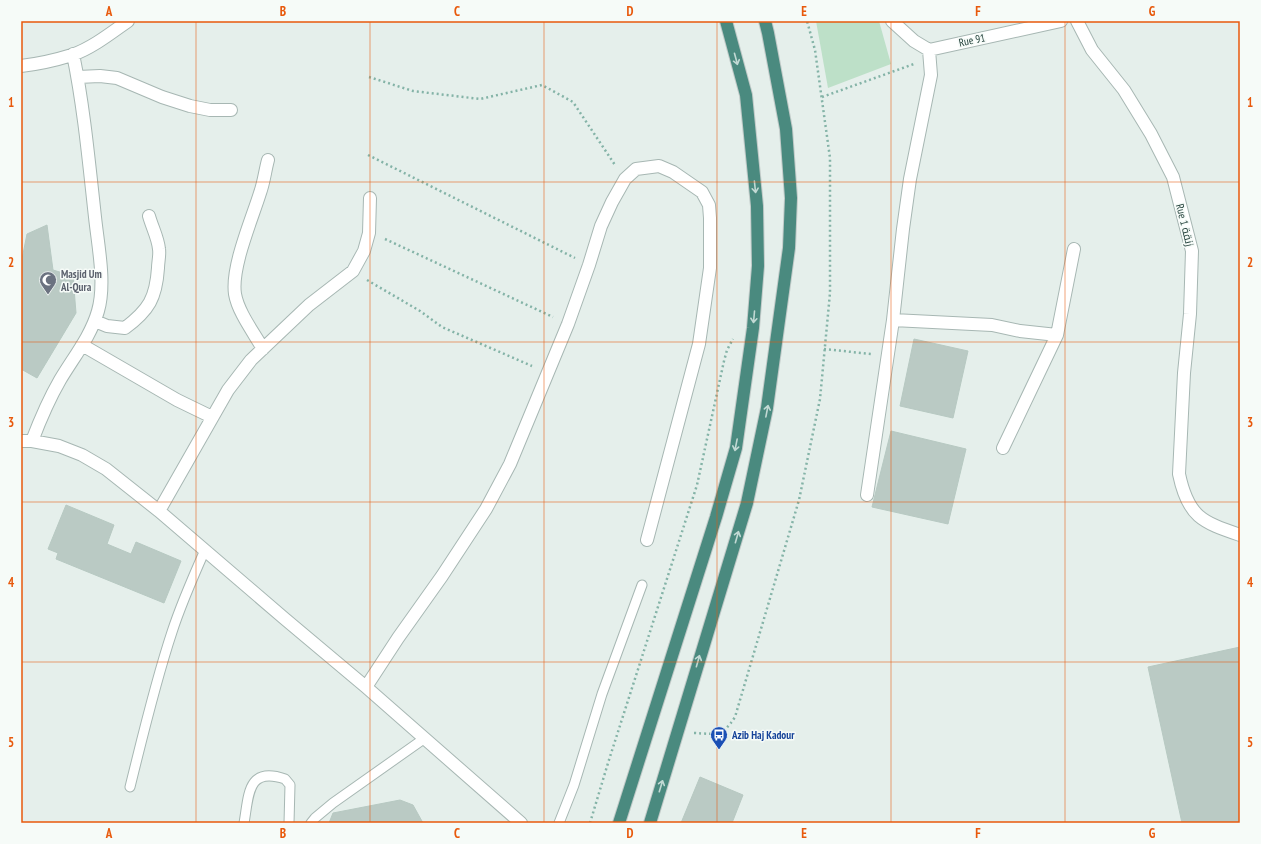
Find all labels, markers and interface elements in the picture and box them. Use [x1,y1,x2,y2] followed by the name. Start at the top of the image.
[105,3,113,20] text: A
[280,3,286,20] text: B
[454,3,460,20] text: C
[627,3,634,20] text: D
[801,3,807,20] text: E
[975,3,981,20] text: F
[1149,3,1156,20] text: G
[957,30,987,50] street label: Rue 91
[733,52,740,65] one-way arrow
[8,94,14,111] text: 1
[1247,94,1253,111] text: 1
[751,180,759,193] one-way arrow
[1173,202,1197,248] street label: Rue 1 زنقة
[8,254,14,271] text: 2
[1247,254,1253,271] text: 2
[60,267,102,294] place label: Masjid Um Al-Qura
[38,270,58,295] mosque icon: Masjid Um Al-Qura
[750,310,757,323] one-way arrow
[763,404,771,417] one-way arrow
[8,414,14,431] text: 3
[1247,414,1253,431] text: 3
[731,439,739,452] one-way arrow
[734,531,741,544] one-way arrow
[8,574,15,591] text: 4
[1247,574,1254,591] text: 4
[695,655,702,668] one-way arrow
[709,725,729,750] bus stop icon: Azib Haj Kadour
[731,728,795,742] place label: Azib Haj Kadour
[8,734,14,751] text: 5
[1247,734,1253,751] text: 5
[658,779,665,792] one-way arrow
[105,825,113,842] text: A
[280,825,286,842] text: B
[454,825,460,842] text: C
[627,825,634,842] text: D
[801,825,807,842] text: E
[975,825,981,842] text: F
[1149,825,1156,842] text: G

